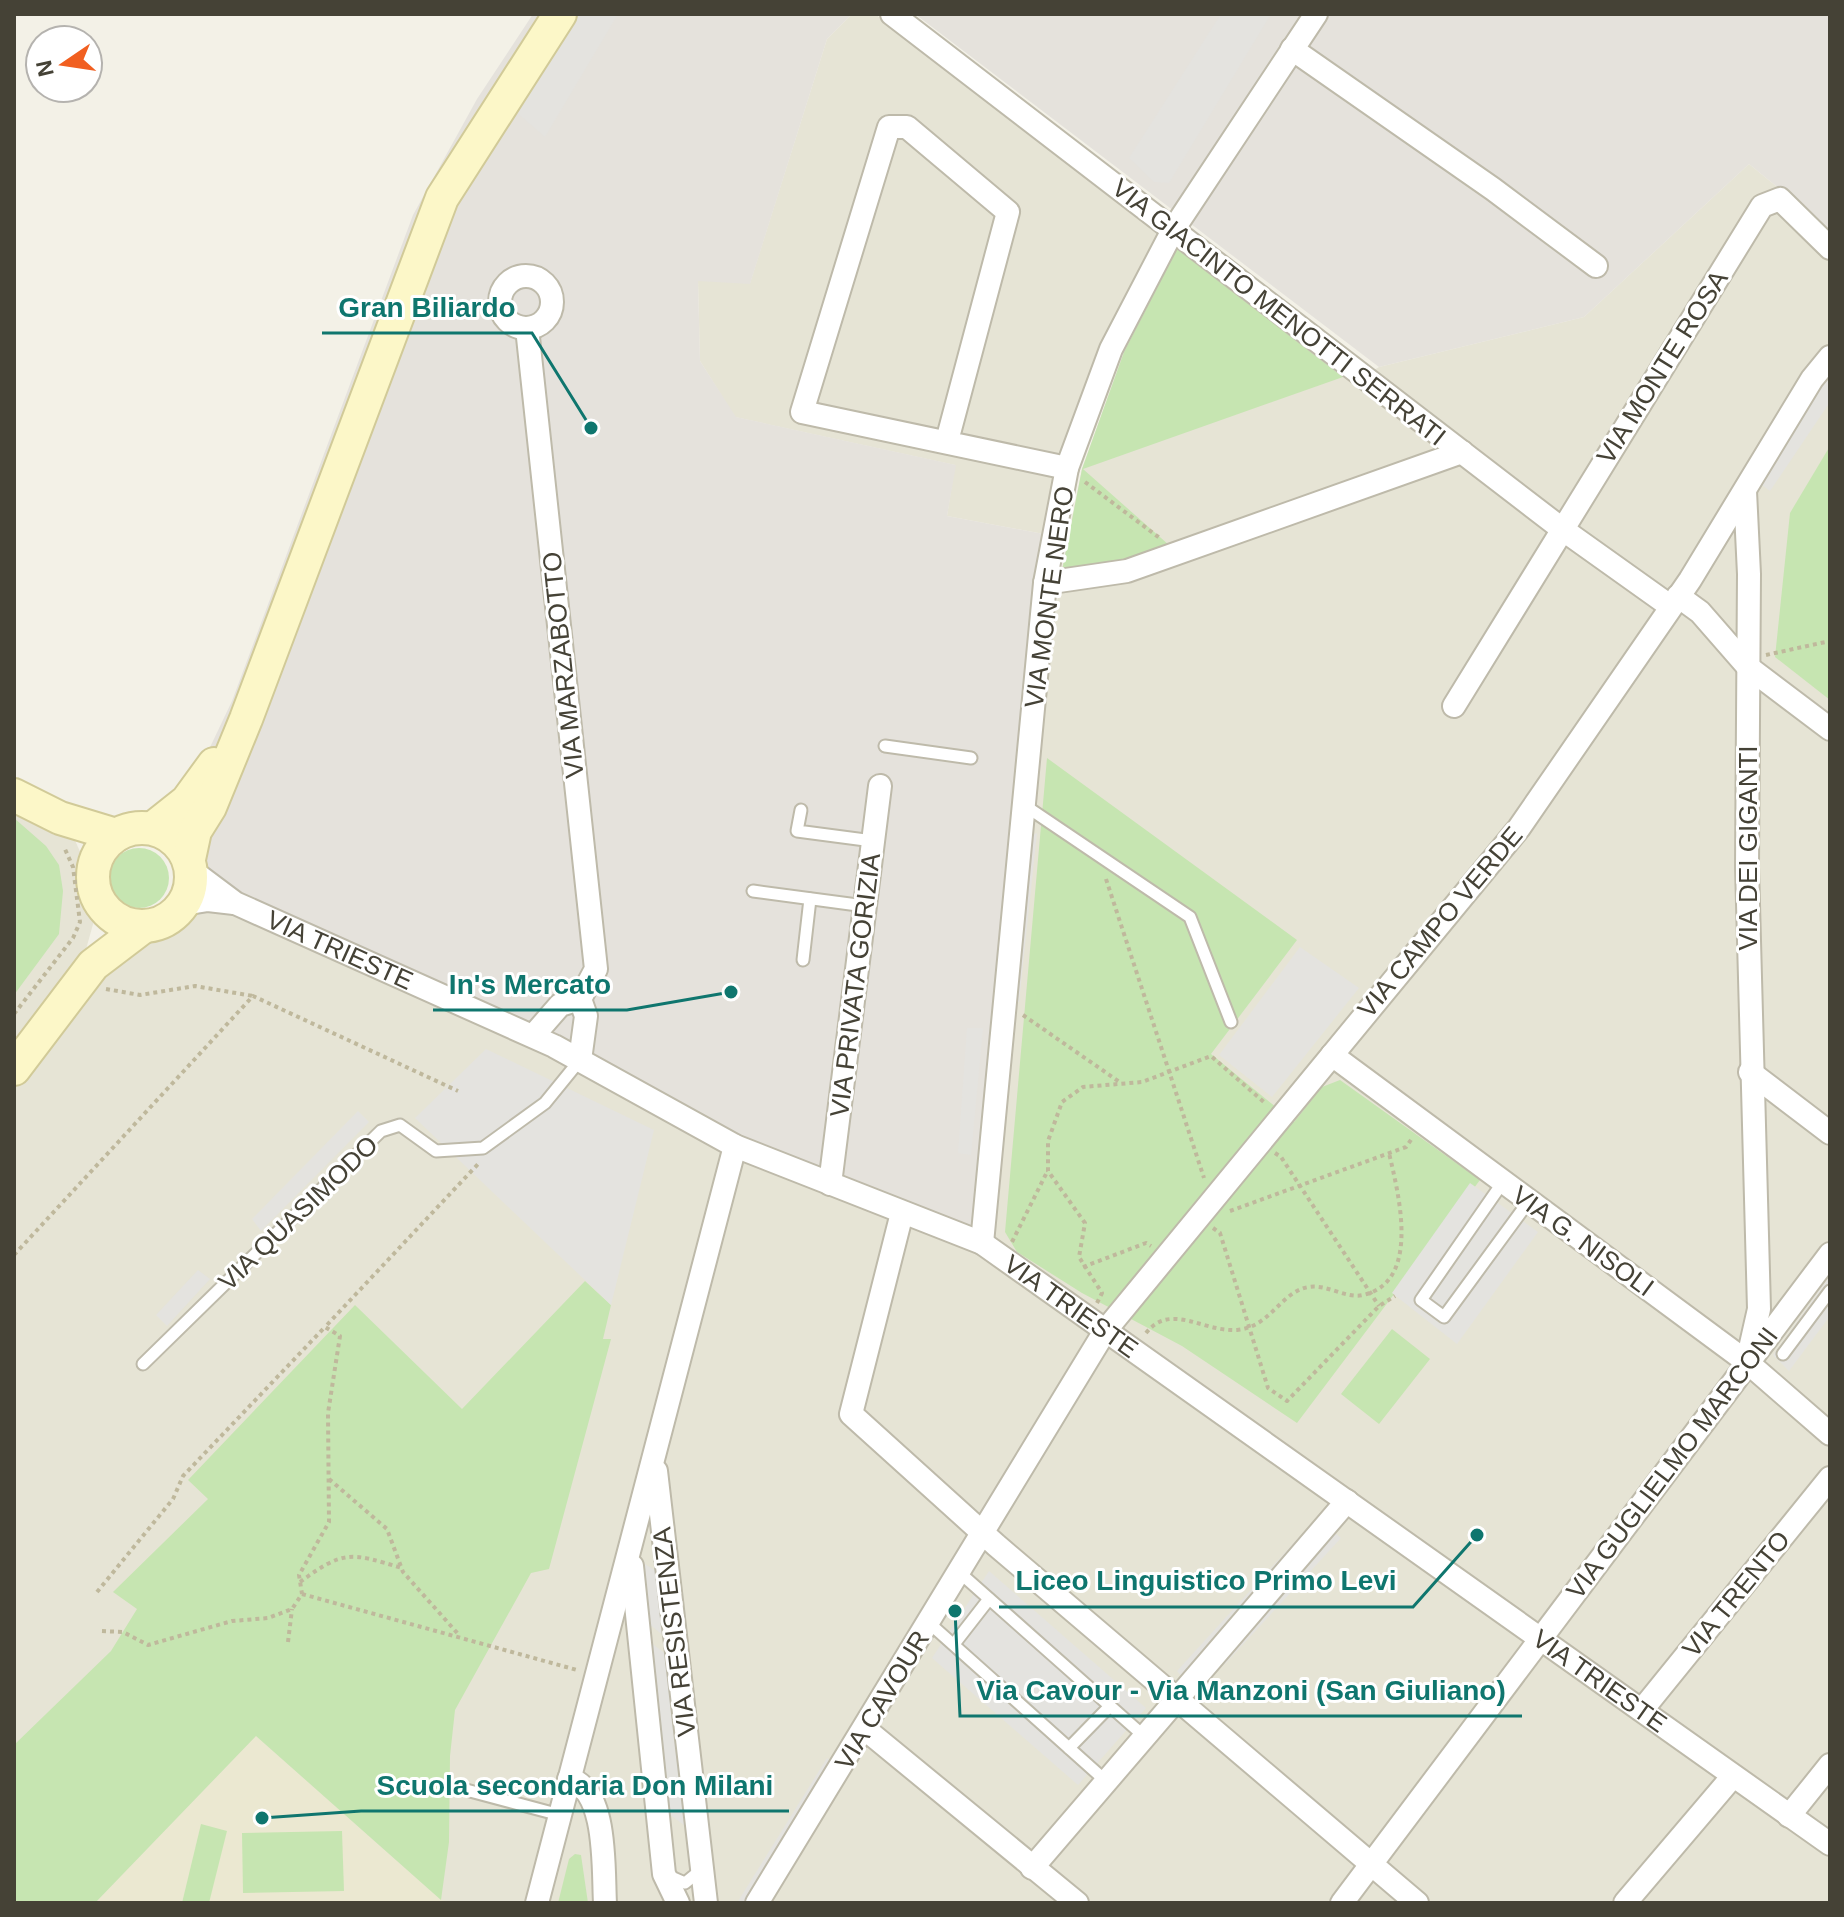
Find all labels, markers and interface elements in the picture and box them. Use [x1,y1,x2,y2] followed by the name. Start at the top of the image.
[24,24,104,104] north arrow
[31,58,59,79] text: N
[1106,172,1452,452] street label: VIA GIACINTO MENOTTI SERRATI
[1590,264,1734,469] street label: VIA MONTE ROSA
[322,281,532,333] callout: Gran Biliardo
[338,292,516,323] text: Gran Biliardo
[1019,484,1079,710] street label: VIA MONTE NERO
[536,550,590,780] street label: VIA MARZABOTTO
[1733,745,1763,951] street label: VIA DEI GIGANTI
[1351,820,1529,1024] street label: VIA CAMPO VERDE
[824,851,886,1119] street label: VIA PRIVATA GORIZIA
[262,904,418,996] street label: VIA TRIESTE
[433,958,627,1010] callout: In's Mercato
[449,969,611,1000] text: In's Mercato
[212,1129,384,1297] street label: VIA QUASIMODO
[1506,1180,1660,1302] street label: VIA G. NISOLI
[998,1249,1144,1364] street label: VIA TRIESTE
[1560,1321,1784,1605] street label: VIA GUGLIELMO MARCONI
[646,1525,702,1739] street label: VIA RESISTENZA
[1676,1525,1796,1663] street label: VIA TRENTO
[999,1555,1413,1607] callout: Liceo Linguistico Primo Levi
[1015,1565,1397,1596] text: Liceo Linguistico Primo Levi
[1527,1623,1673,1739] street label: VIA TRIESTE
[829,1625,935,1775] street label: VIA CAVOUR
[960,1664,1522,1716] callout: Via Cavour - Via Manzoni (San Giuliano)
[976,1675,1506,1706] text: Via Cavour - Via Manzoni (San Giuliano)
[361,1759,789,1811] callout: Scuola secondaria Don Milani
[377,1770,773,1801] text: Scuola secondaria Don Milani

